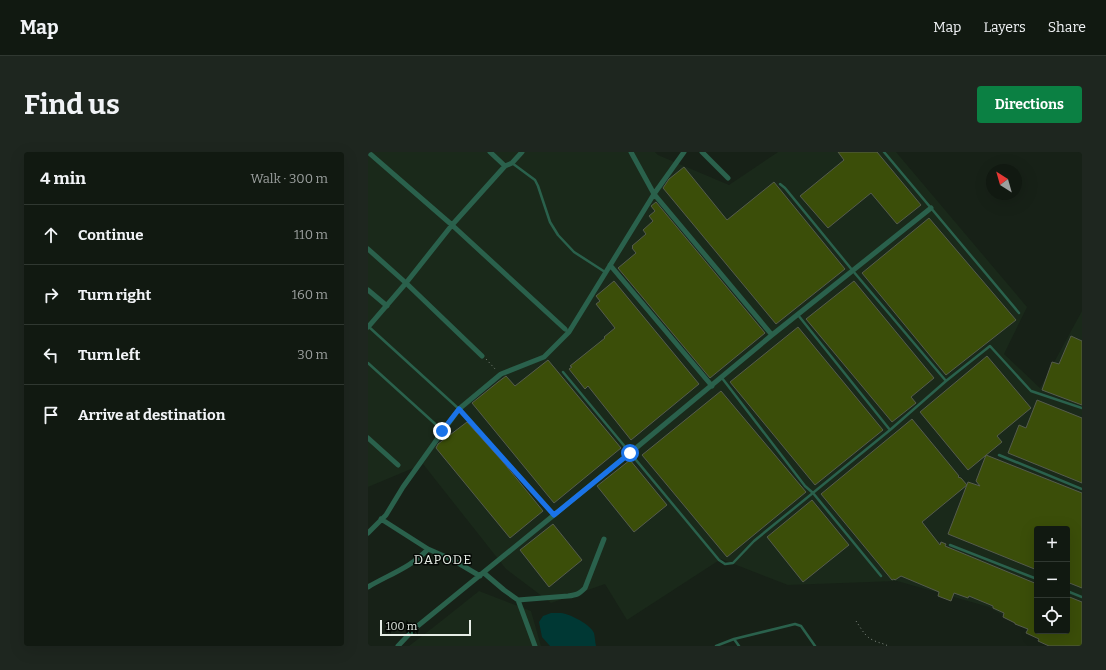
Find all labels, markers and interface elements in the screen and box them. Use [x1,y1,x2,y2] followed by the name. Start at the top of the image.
[20,16,59,39] text: Map
[933,19,961,36] text: Map
[983,19,1026,36] text: Layers
[1048,19,1086,36] text: Share
[977,86,1082,123] button: Directions
[24,88,120,121] text: Find us
[986,164,1022,200] north arrow
[40,168,86,189] text: 4 min
[251,171,328,186] text: Walk · 300 m
[40,224,62,246] icon: ahead
[78,226,144,244] text: Continue
[294,227,328,242] text: 110 m
[40,284,62,306] icon: right
[78,286,151,304] text: Turn right
[292,287,328,302] text: 160 m
[40,344,62,366] icon: left
[78,346,140,364] text: Turn left
[297,347,328,362] text: 30 m
[40,404,62,426] icon: arrive
[78,406,225,424] text: Arrive at destination
[433,422,451,440] route end
[621,444,639,462] route start
[1034,526,1070,634] map controls
[1034,526,1070,562] button: +
[414,552,472,567] district label: DAPODE
[1034,562,1070,598] button: −
[1034,598,1070,634] button: locate
[380,618,471,637] scale bar
[386,620,417,633] text: 100 m

